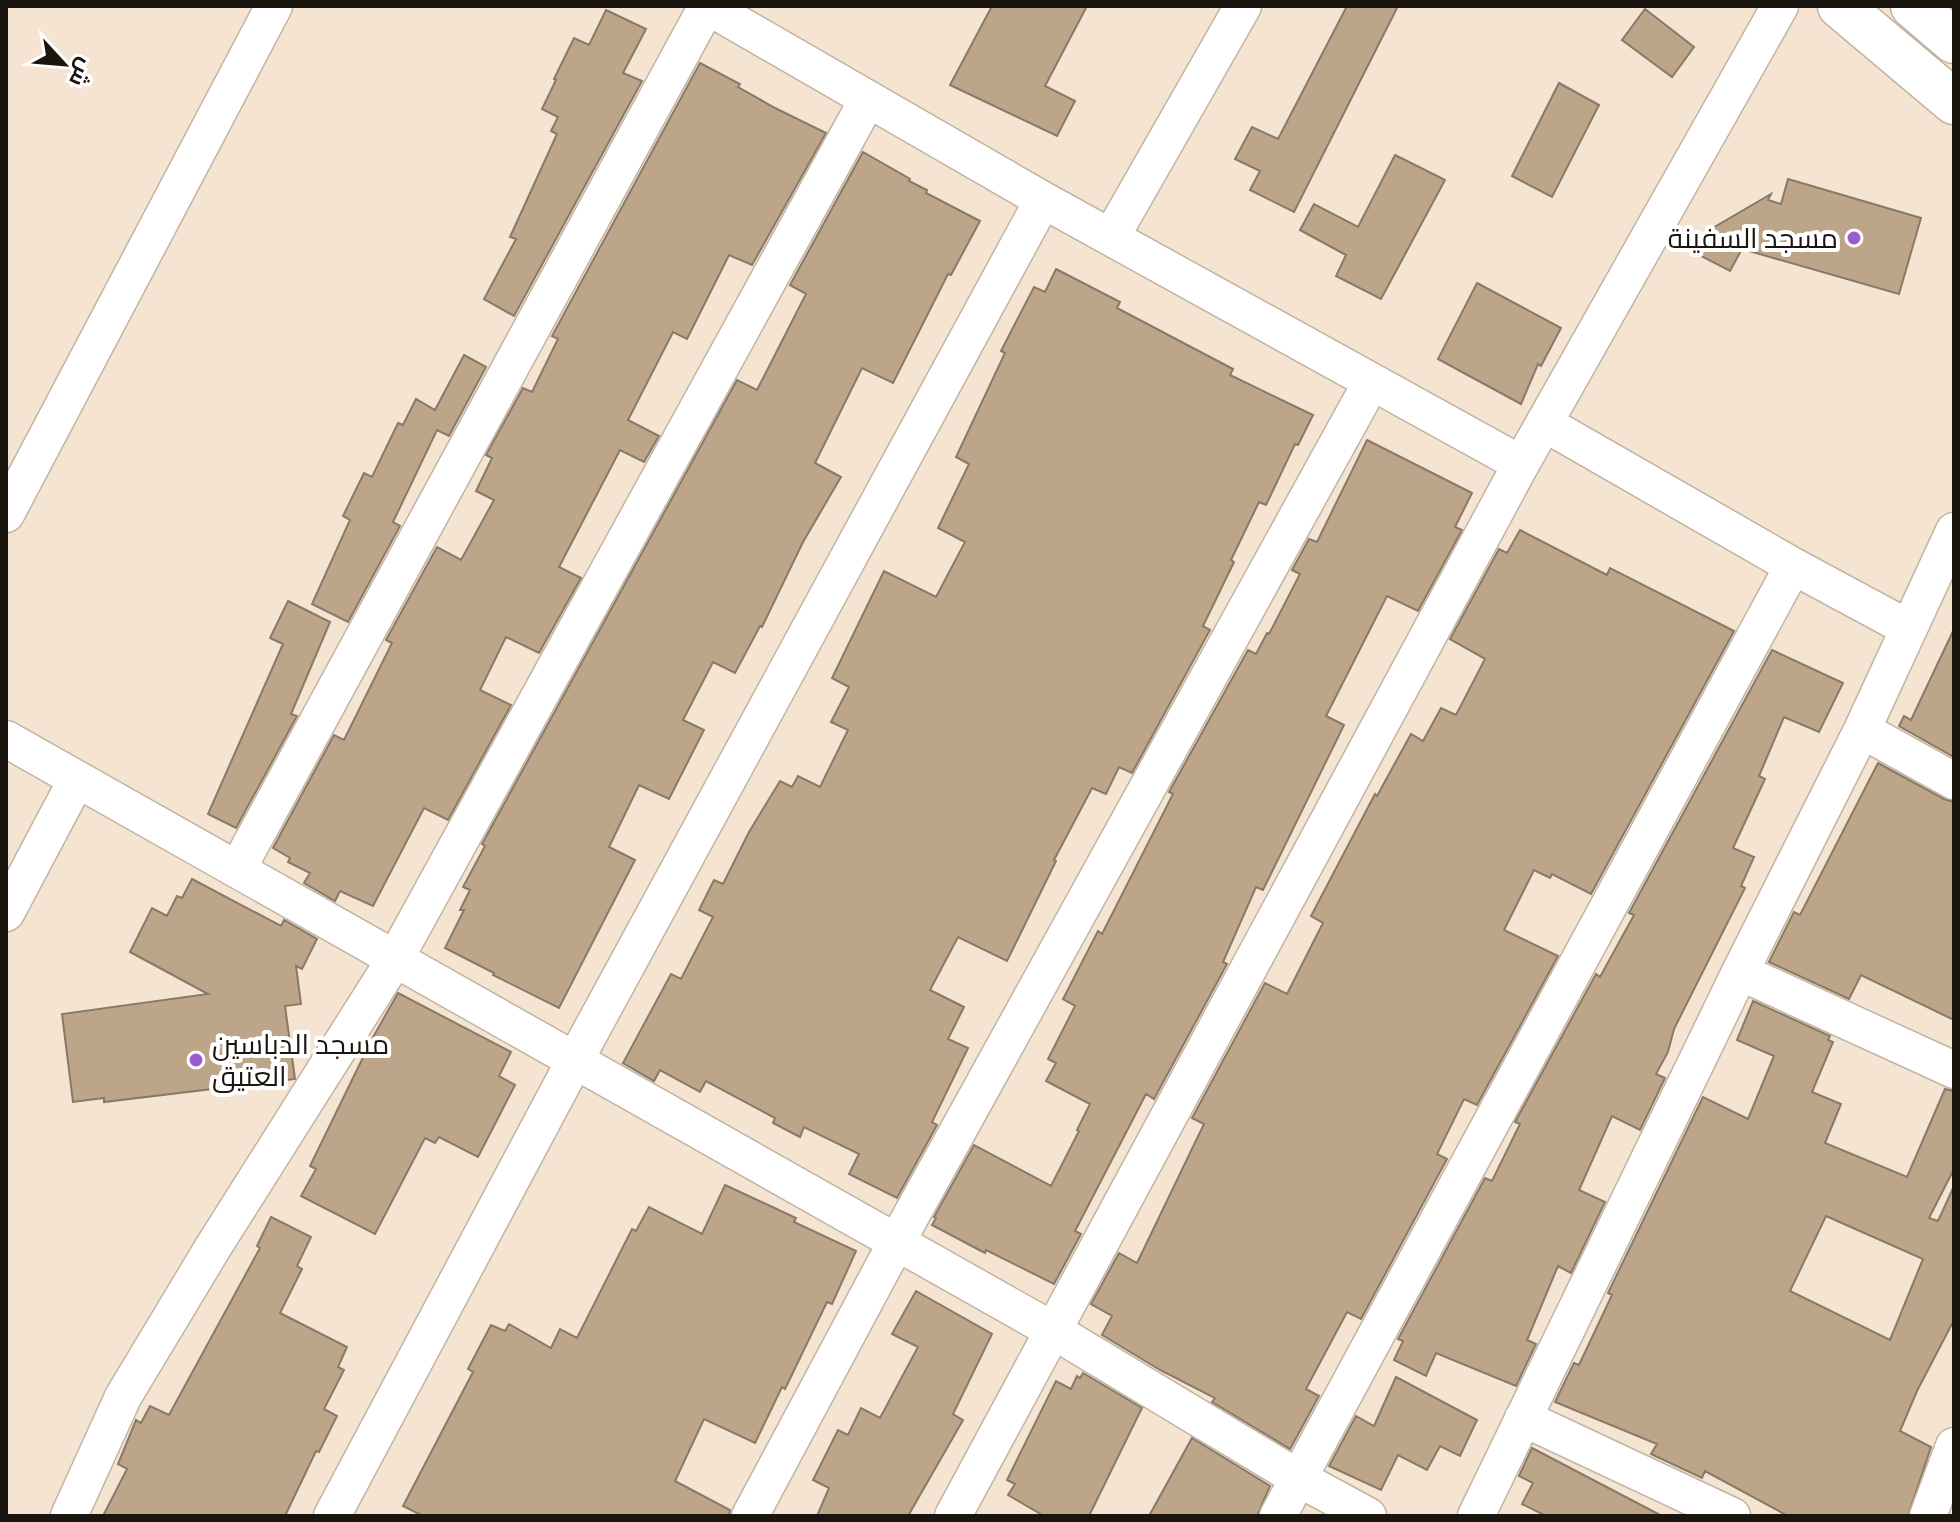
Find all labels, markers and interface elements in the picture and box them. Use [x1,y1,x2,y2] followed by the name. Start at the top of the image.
[24,24,104,104] north arrow
[63,54,99,91] text: ش
[1668,222,1838,255] place label: مسجد السفينة
[1845,229,1863,247] marker: مسجد السفينة
[212,1028,389,1093] place label: مسجد الدباسين العتيق
[187,1051,205,1069] marker: مسجد الدباسين العتيق

